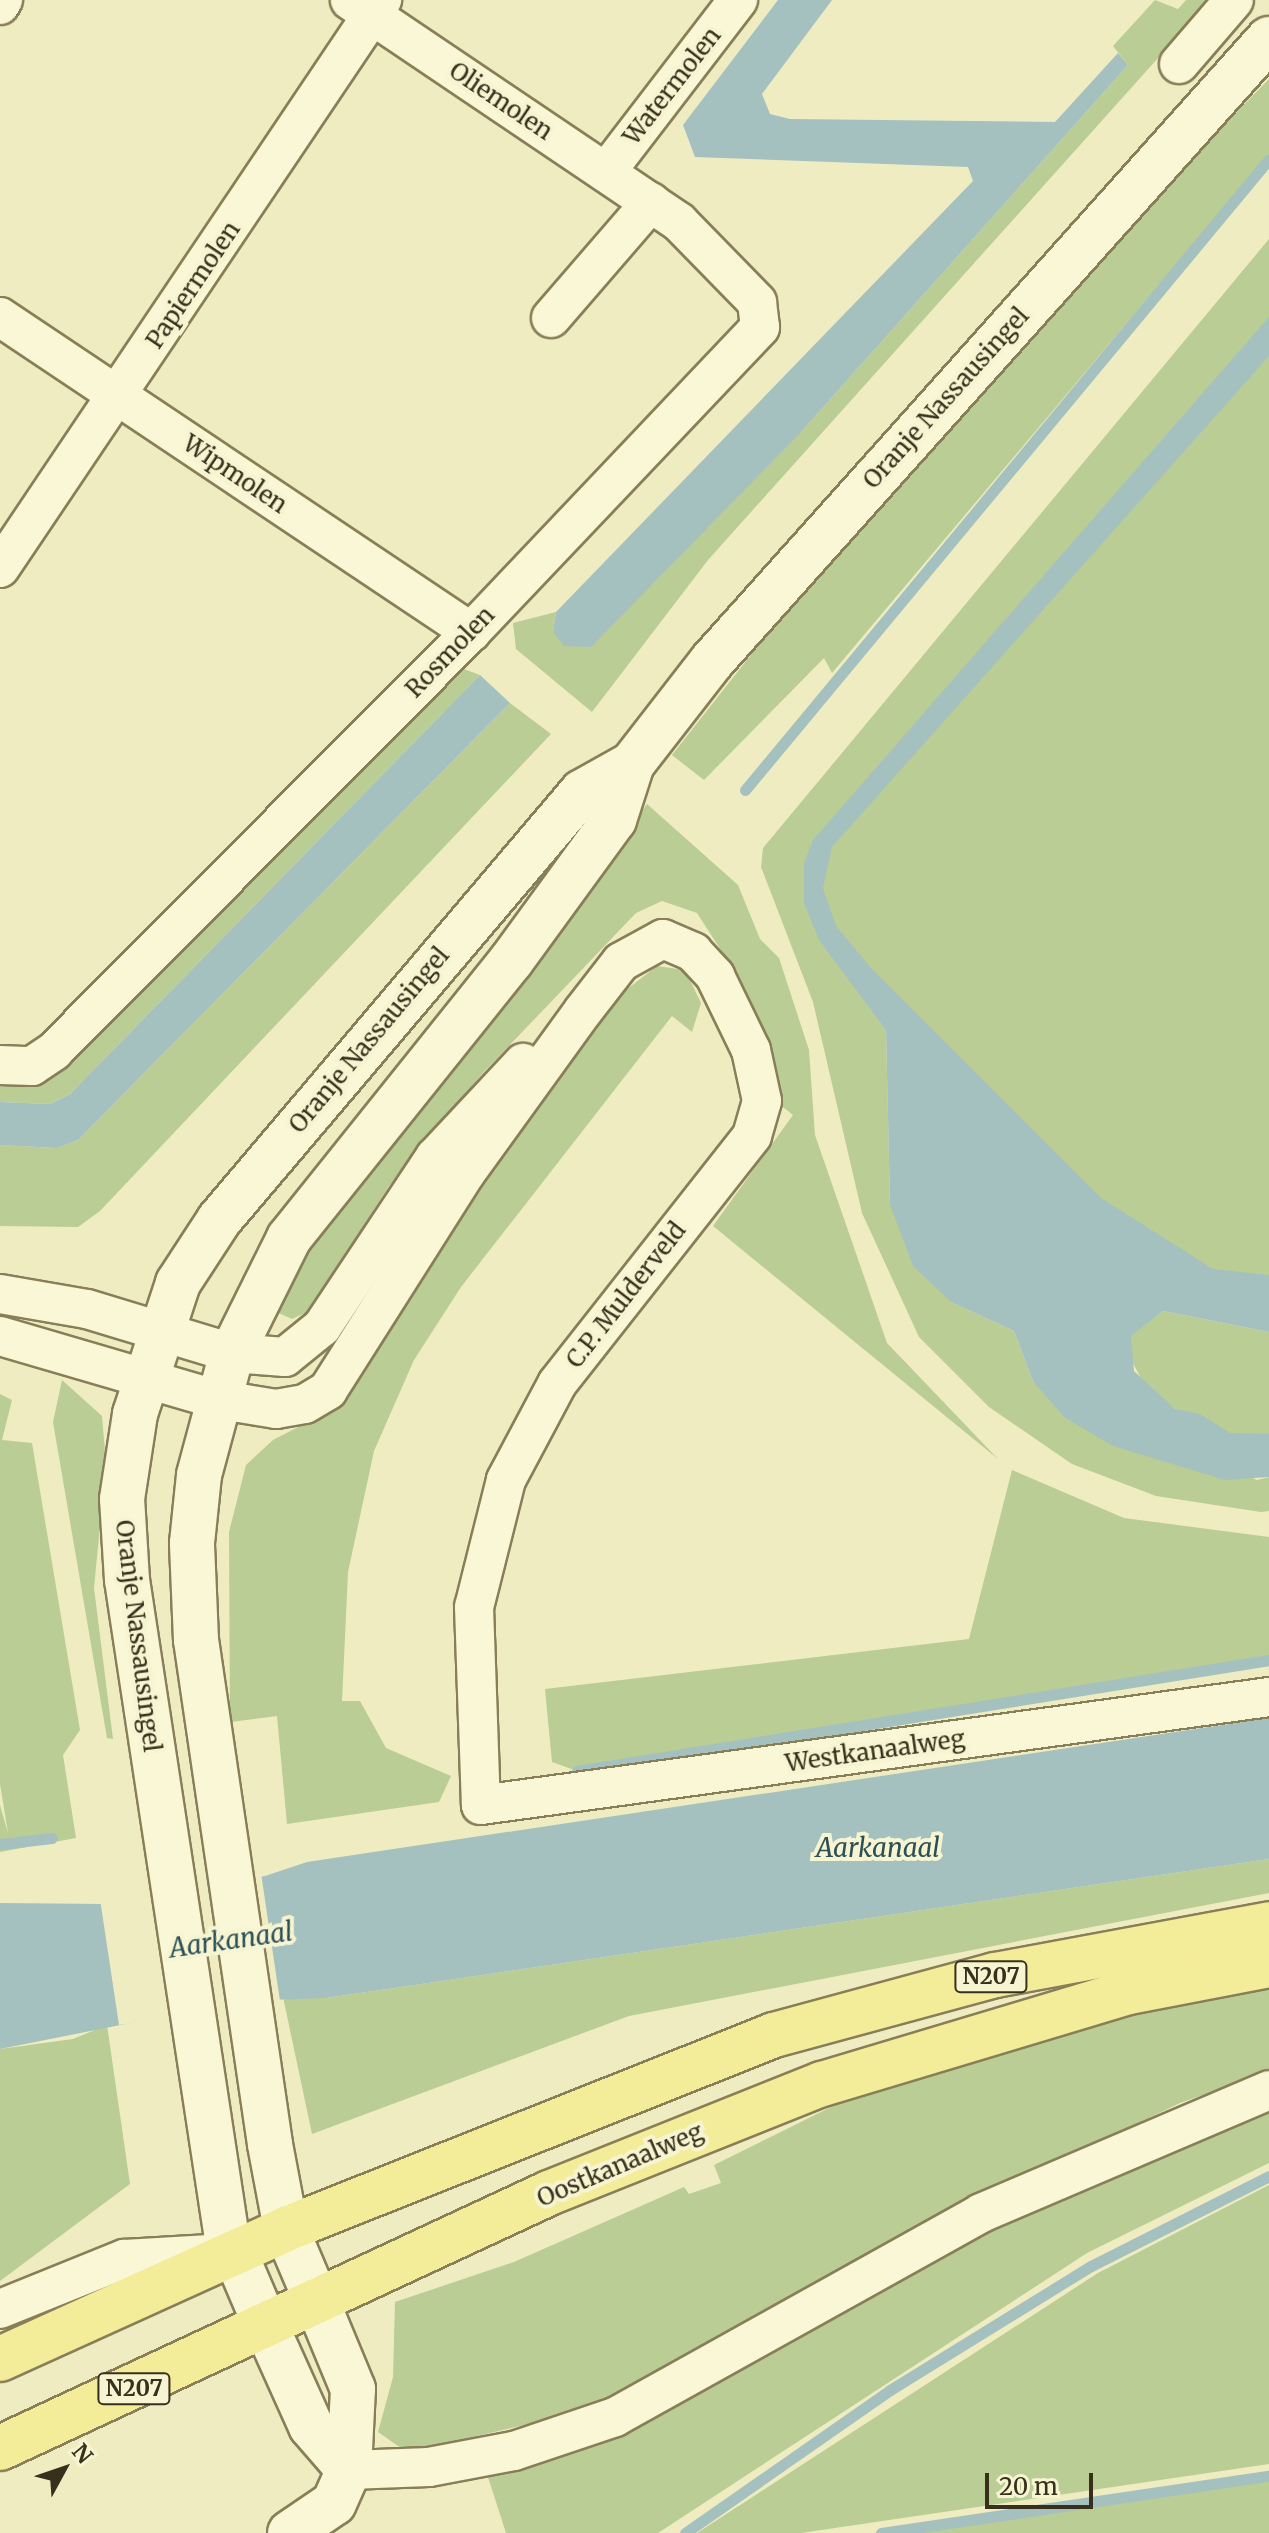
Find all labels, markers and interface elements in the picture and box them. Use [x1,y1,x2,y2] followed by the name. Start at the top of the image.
[617,21,727,151] street label: Watermolen
[444,56,558,146] street label: Oliemolen
[140,216,246,354] street label: Papiermolen
[857,302,1035,494] street label: Oranje Nassausingel
[177,429,293,519] street label: Wipmolen
[400,600,500,704] street label: Rosmolen
[283,941,455,1139] street label: Oranje Nassausingel
[560,1216,692,1374] street label: C.P. Mulderveld
[109,1518,167,1754] street label: Oranje Nassausingel
[783,1724,967,1778] street label: Westkanaalweg
[816,1832,940,1864] water label: Aarkanaal
[167,1916,295,1964] water label: Aarkanaal
[953,1959,1029,1995] road number: N207
[533,2117,707,2213] street label: Oostkanaalweg
[96,2371,172,2407] road number: N207
[24,2429,104,2509] north arrow
[66,2438,99,2469] text: N
[989,2457,1097,2507] scale bar
[999,2471,1058,2502] text: 20 m

